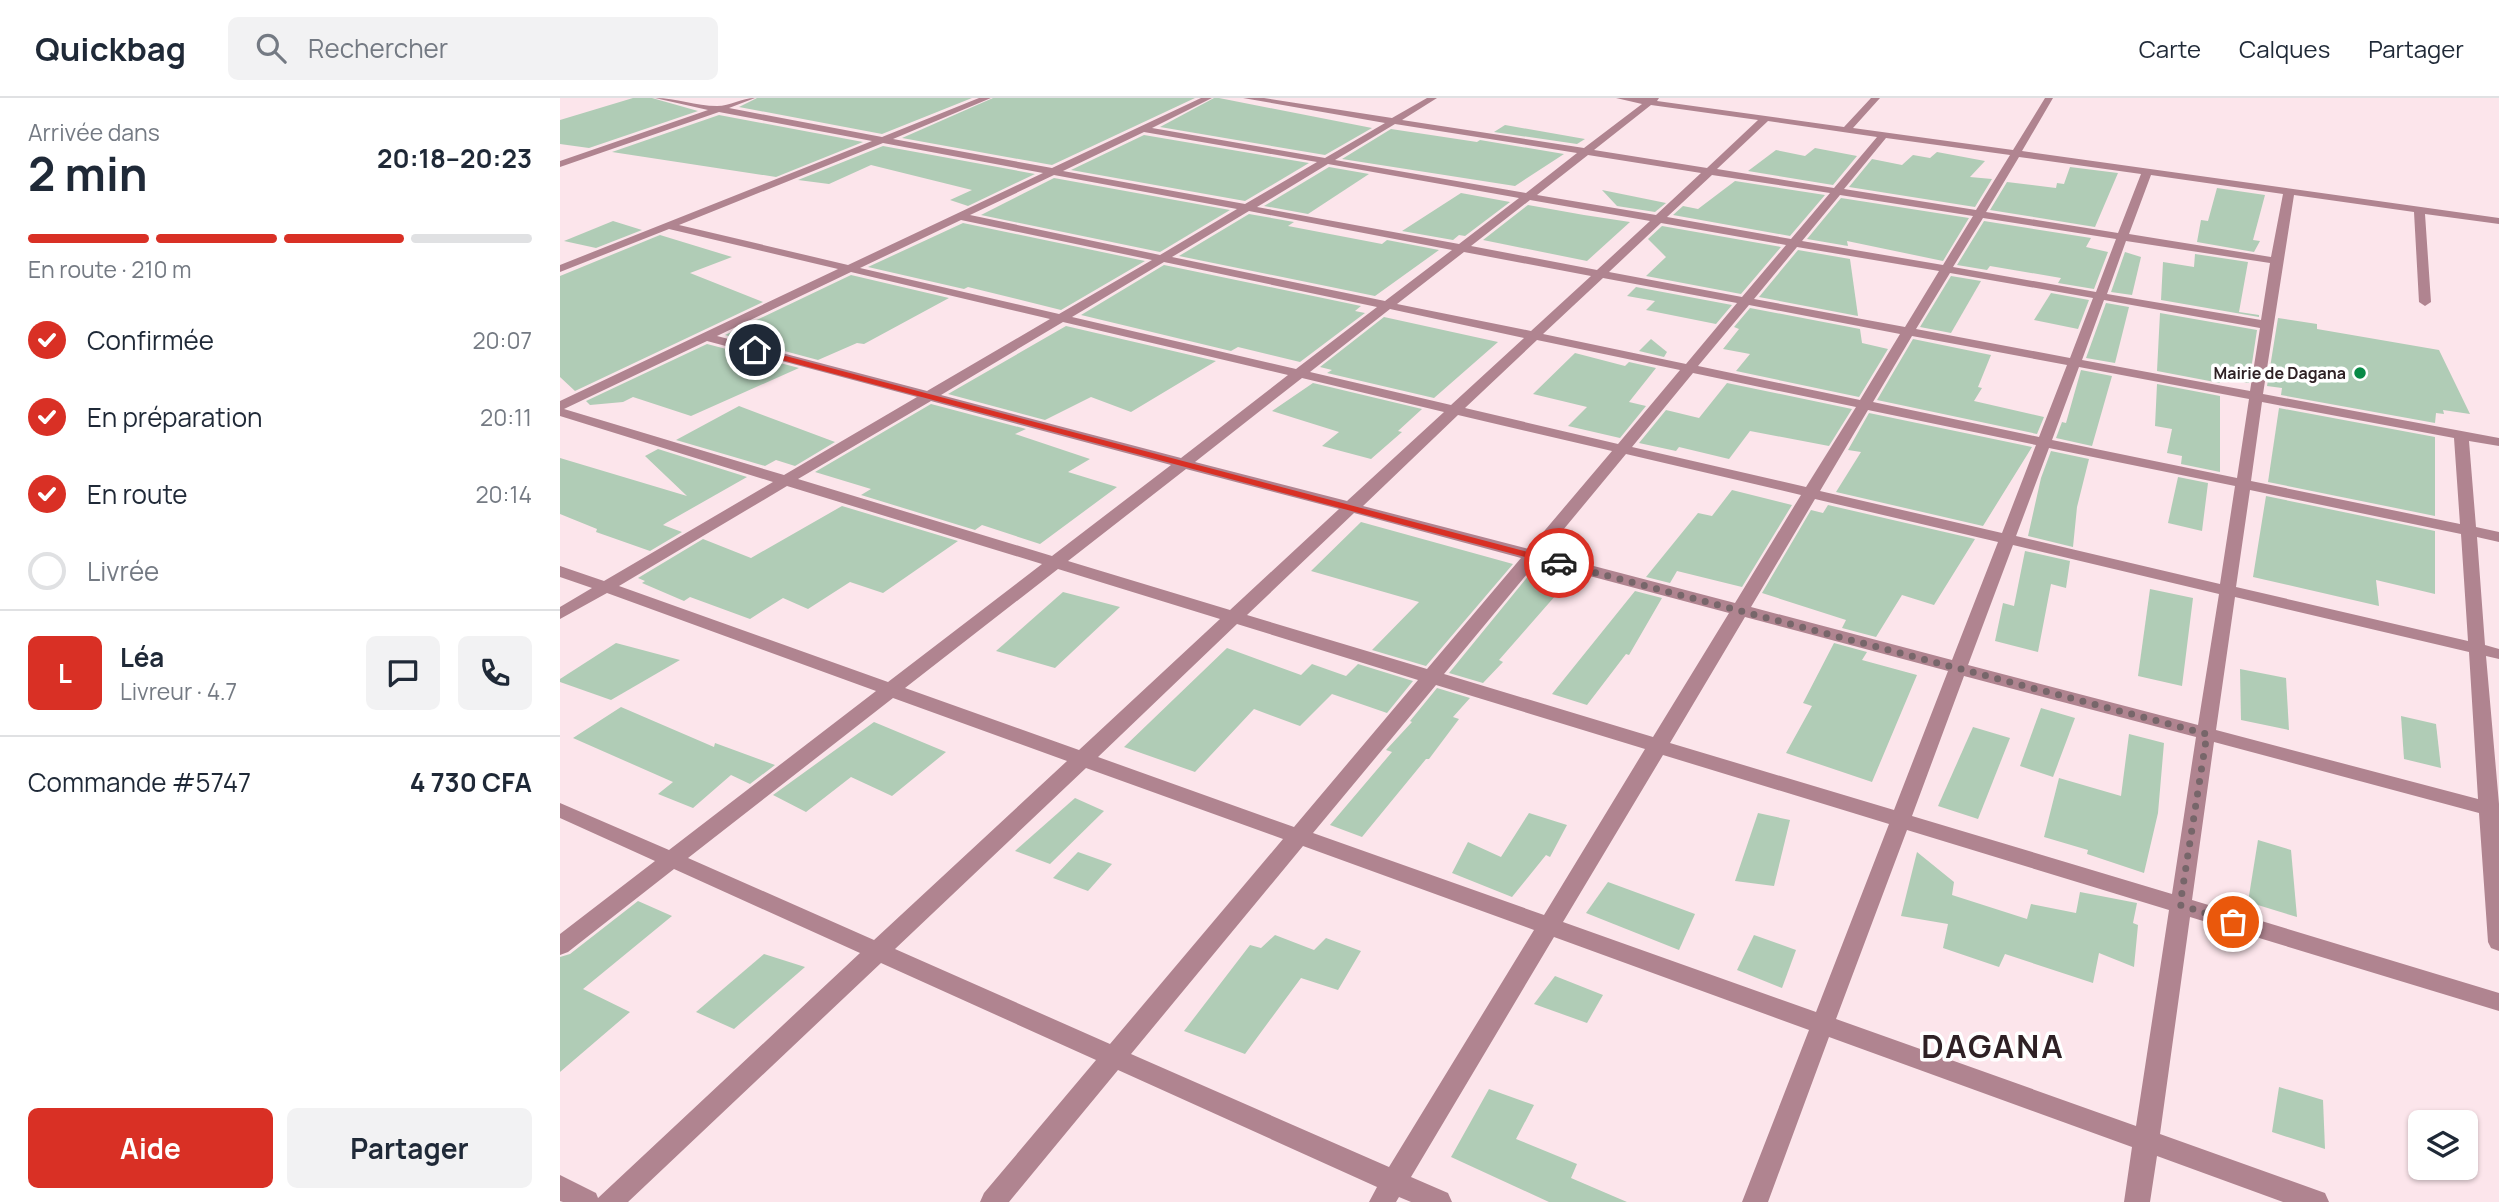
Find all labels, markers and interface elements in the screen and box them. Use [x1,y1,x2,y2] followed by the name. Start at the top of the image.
[228,17,718,80] search box
[35,26,186,71] text: Quickbag
[252,29,290,67] icon: search
[308,30,448,66] text: Rechercher
[2139,32,2201,65] text: Carte
[2239,32,2330,65] text: Calques
[2368,32,2464,65] text: Partager
[28,116,160,148] text: Arrivée dans
[377,140,532,176] text: 20:18–20:23
[28,142,148,205] text: 2 min
[28,253,192,285] text: En route · 210 m
[725,320,785,380] pin
[28,321,66,359] icon: check
[87,322,214,358] text: Confirmée
[472,324,532,356] text: 20:07
[736,331,774,369] icon: home
[2213,362,2346,384] place label: Mairie de Dagana
[2352,365,2368,381] marker: Mairie de Dagana
[28,398,66,436] icon: check
[87,399,262,435] text: En préparation
[480,401,532,433] text: 20:11
[28,475,66,513] icon: check
[87,476,188,512] text: En route
[475,478,532,510] text: 20:14
[1524,528,1594,598] courier
[1540,544,1578,582] icon: car
[87,553,159,589] text: Livrée
[366,636,440,710] button: chat
[458,636,532,710] button: phone
[120,639,164,675] text: Léa
[58,655,72,691] text: L
[120,675,237,707] text: Livreur · 4.7
[28,764,251,800] text: Commande #5747
[410,764,532,800] text: 4 730 CFA
[2203,892,2263,952] pin
[2214,903,2252,941] icon: bag
[1921,1024,2065,1068] district label: DAGANA
[28,1108,273,1188] button: Aide
[287,1108,532,1188] button: Partager
[2408,1110,2478,1180] map controls
[2408,1110,2478,1180] button: layers

